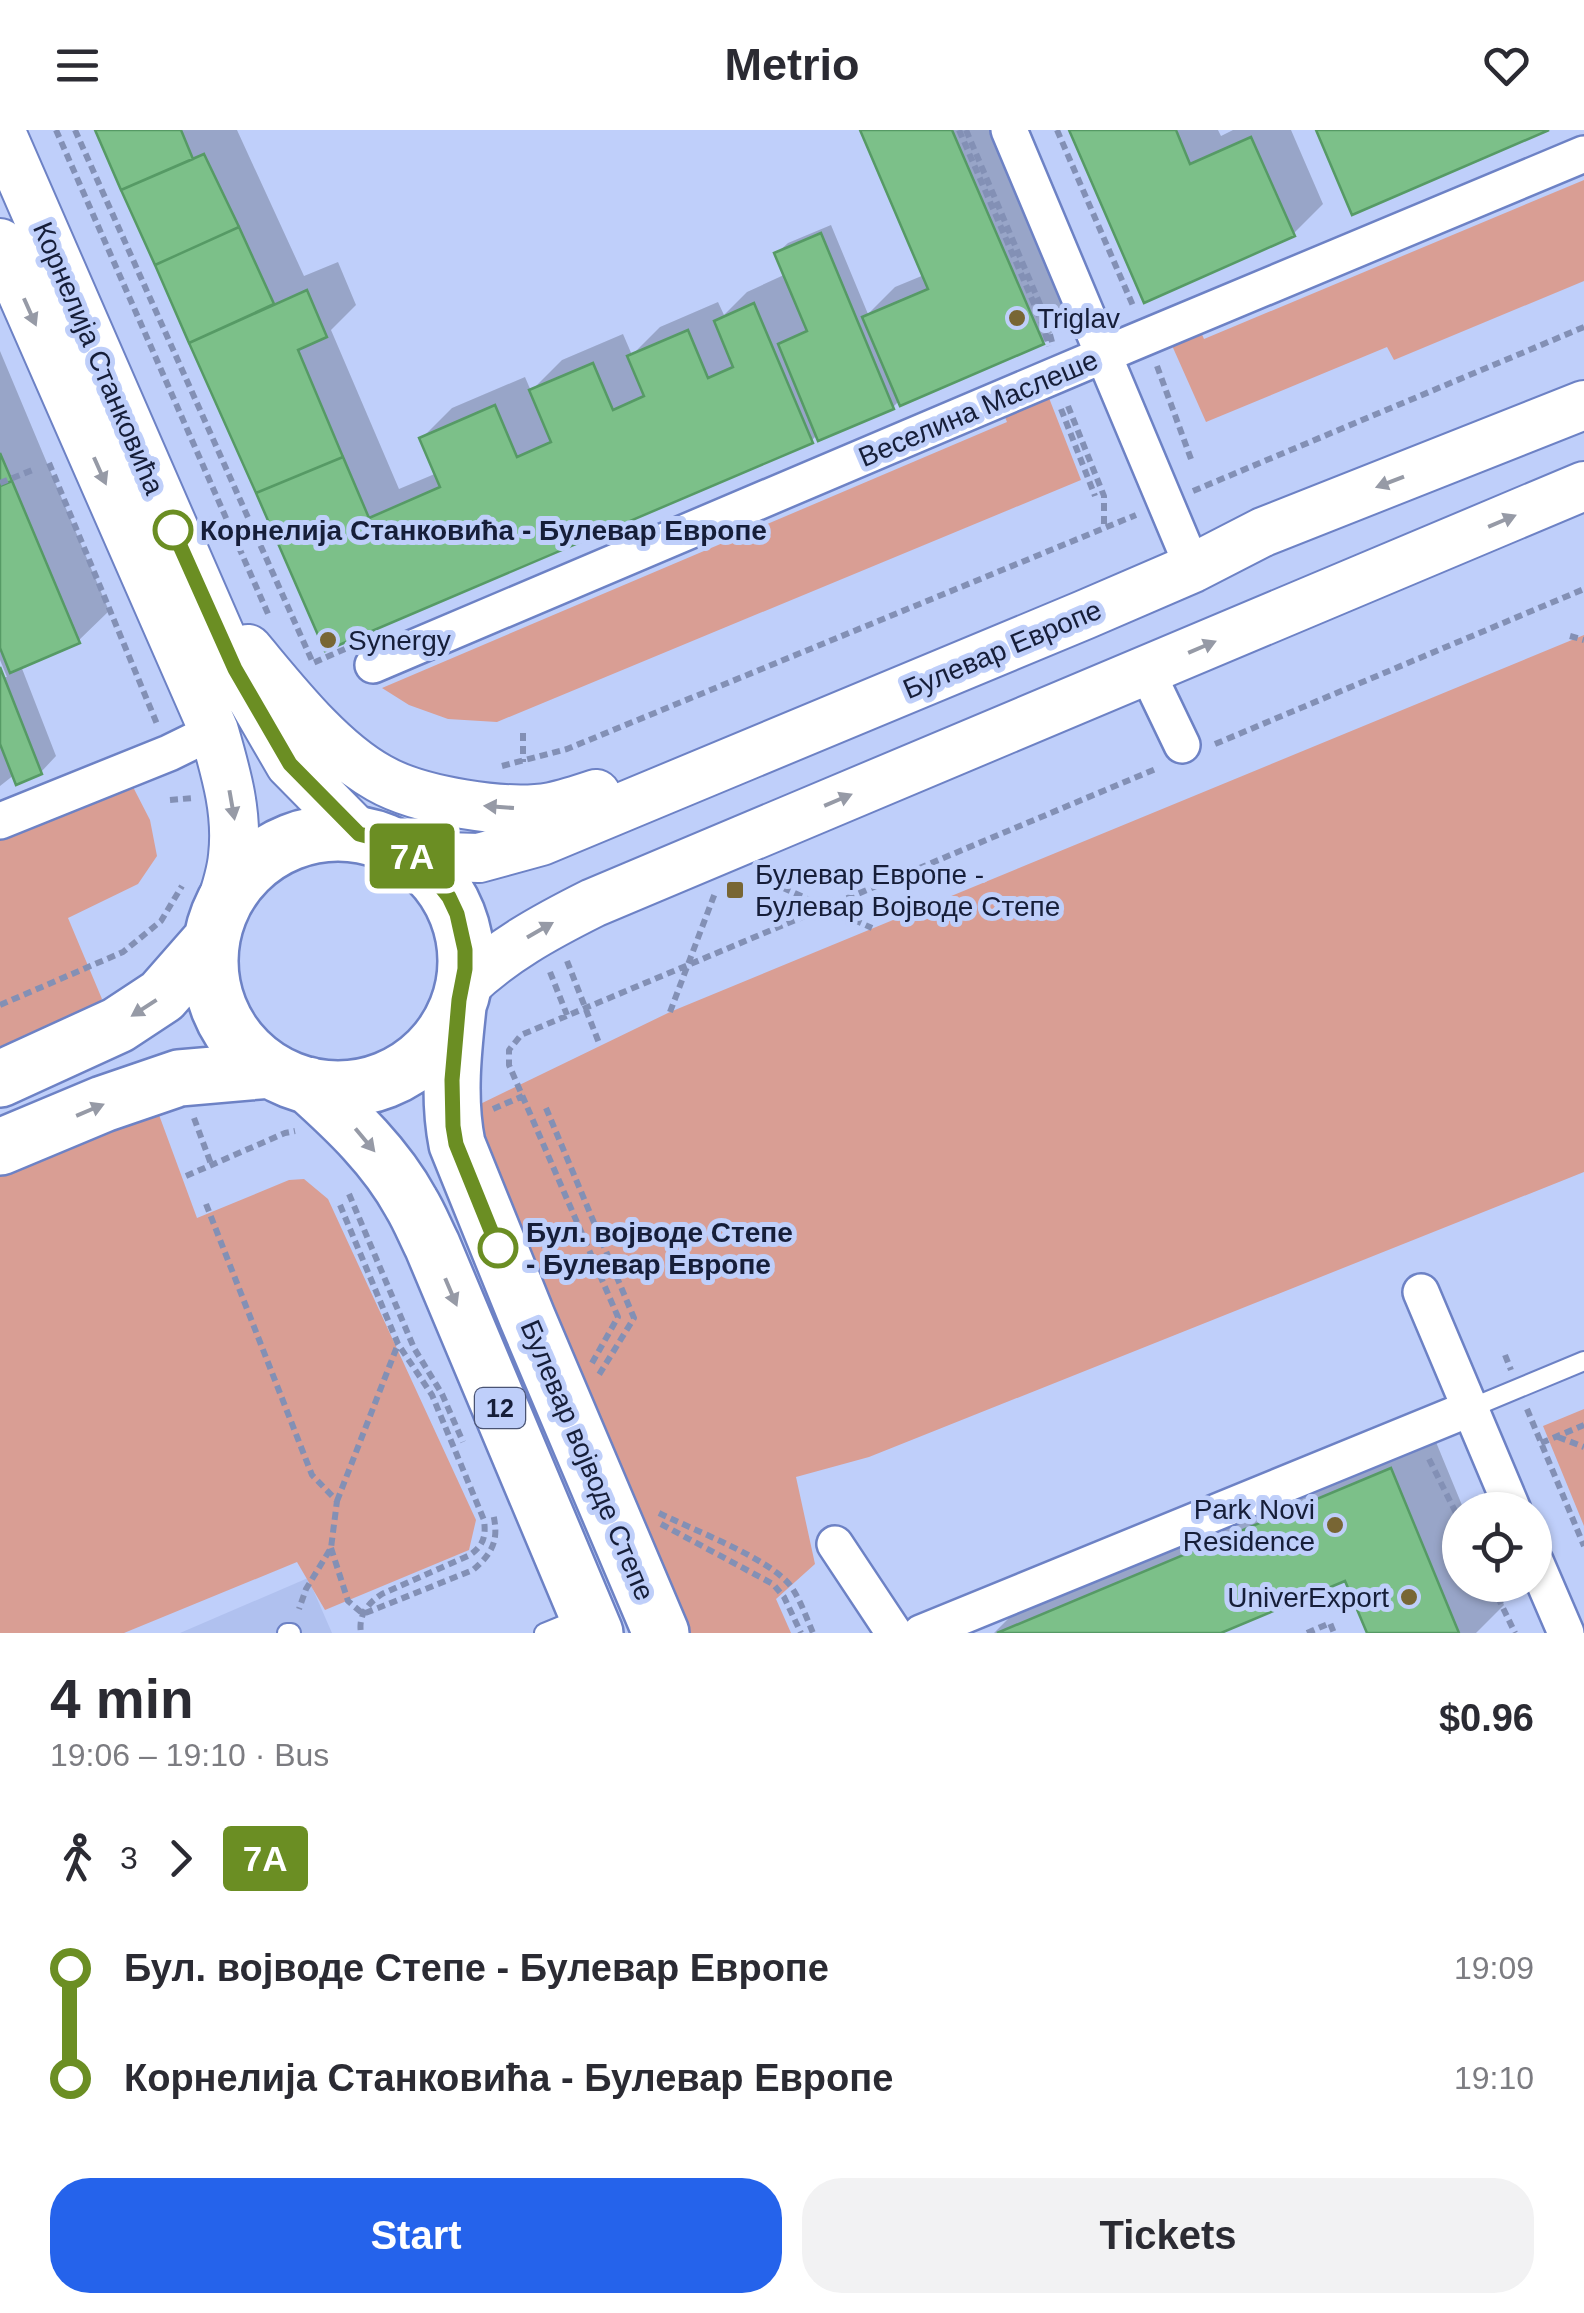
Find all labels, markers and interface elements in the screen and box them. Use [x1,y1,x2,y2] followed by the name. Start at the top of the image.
[50,38,105,93] icon: menu
[1479,38,1534,93] icon: heart
[725,39,860,90] text: Metrio
[27,217,170,499] street label: Корнелија Станковића
[22,297,38,327] one-way arrow
[1037,303,1120,334] place label: Triglav
[1006,307,1028,329] marker: Triglav
[854,344,1102,473] street label: Веселина Маслеше
[92,456,108,486] one-way arrow
[1375,475,1405,491] one-way arrow
[154,511,192,549] marker: Корнелија Станковића - Булевар Европе
[1487,513,1517,529] one-way arrow
[200,515,767,546] place label: Корнелија Станковића - Булевар Европе
[899,594,1106,705] street label: Булевар Европе
[348,625,451,656] place label: Synergy
[317,629,339,651] marker: Synergy
[1187,639,1217,655] one-way arrow
[225,790,240,821] one-way arrow
[823,792,853,808] one-way arrow
[482,799,514,815] one-way arrow
[367,824,457,888] line badge: 7A
[390,837,434,876] text: 7A
[755,859,1060,922] place label: Булевар Европе - Булевар Војводе Степе
[724,879,746,901] marker: Булевар Европе - Булевар Војводе Степе
[526,922,555,939] one-way arrow
[130,998,157,1016] one-way arrow
[75,1101,105,1117] one-way arrow
[353,1127,375,1152] one-way arrow
[526,1217,793,1280] place label: Бул. војводе Степе - Булевар Европе
[479,1229,517,1267] marker: Бул. војводе Степе - Булевар Европе
[443,1277,459,1306] one-way arrow
[514,1316,661,1605] street label: Булевар војводе Степе
[475,1388,525,1428] road number: 12
[1442,1492,1552,1602] map controls
[1442,1492,1552,1602] button: locate
[1183,1494,1315,1557] place label: Park Novi Residence
[1324,1514,1346,1536] marker: Park Novi Residence
[1227,1582,1389,1613] place label: UniverExport
[1398,1586,1420,1608] marker: UniverExport
[50,1668,194,1730] text: 4 min
[1439,1697,1534,1739] text: $0.96
[50,1737,329,1773] text: 19:06 – 19:10 · Bus
[50,1831,105,1886] icon: walk
[153,1831,208,1886] icon: forward
[243,1839,288,1878] text: 7A
[120,1840,138,1876] text: 3
[124,1947,829,1989] text: Бул. војводе Степе - Булевар Европе
[1454,1950,1534,1986] text: 19:09
[124,2057,893,2099] text: Корнелија Станковића - Булевар Европе
[1454,2060,1534,2096] text: 19:10
[50,2178,782,2293] button: Start
[802,2178,1534,2293] button: Tickets

